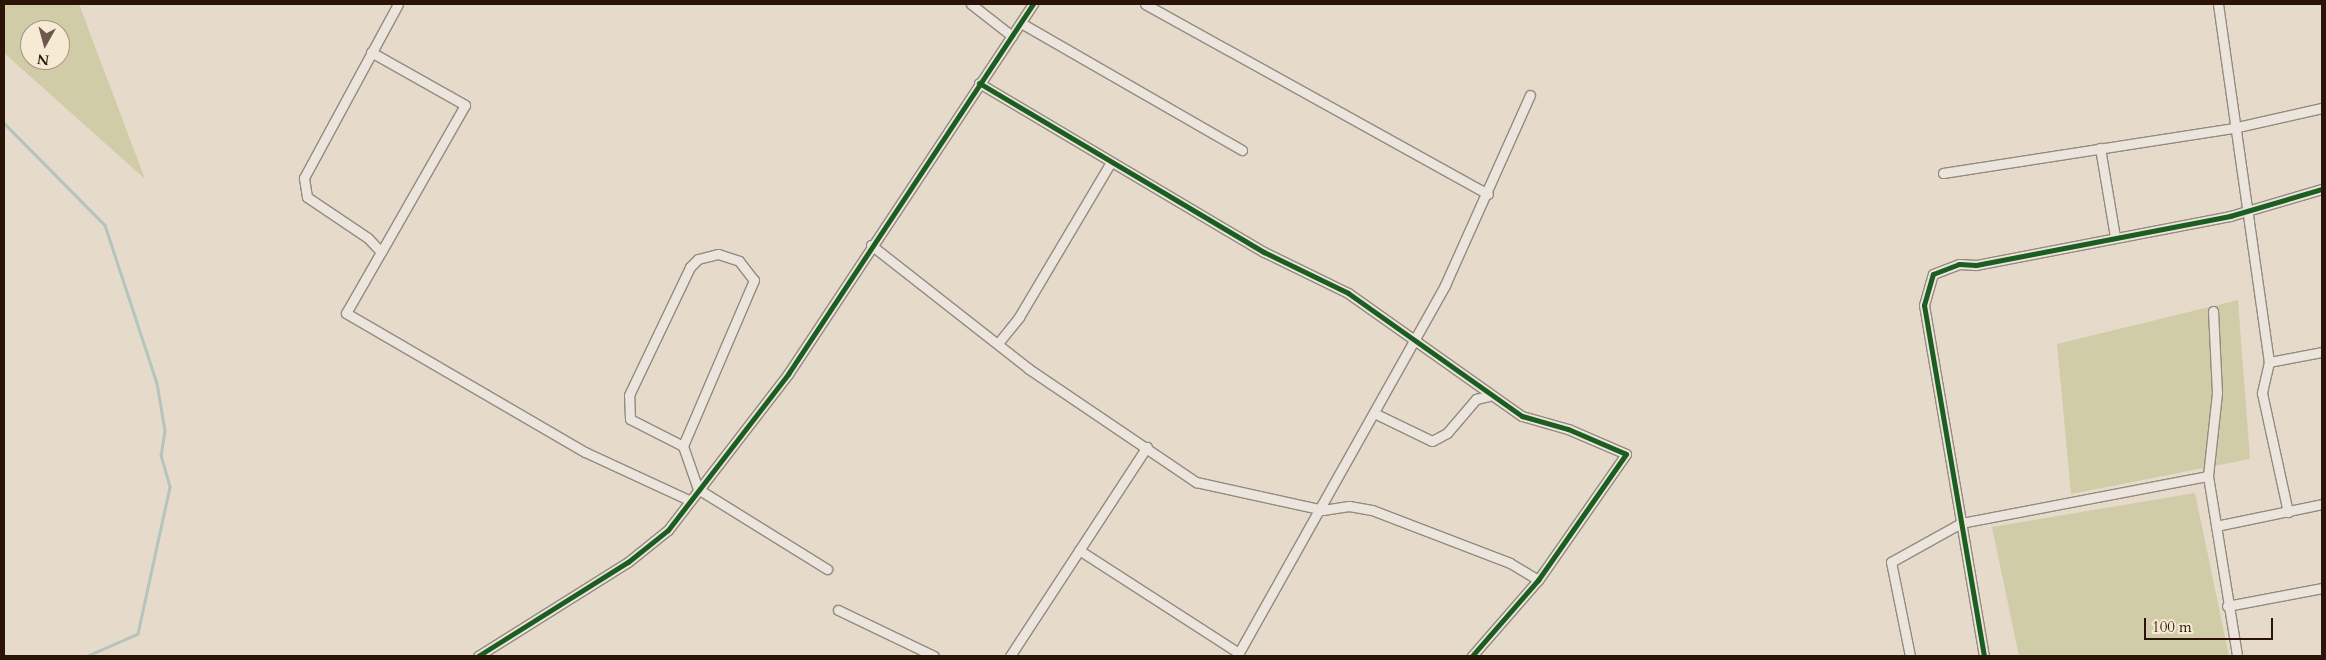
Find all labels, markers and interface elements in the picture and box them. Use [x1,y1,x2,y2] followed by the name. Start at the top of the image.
[20,20,70,70] north arrow
[36,49,50,70] text: N
[2146,608,2275,640] scale bar
[2152,617,2192,637] text: 100 m

